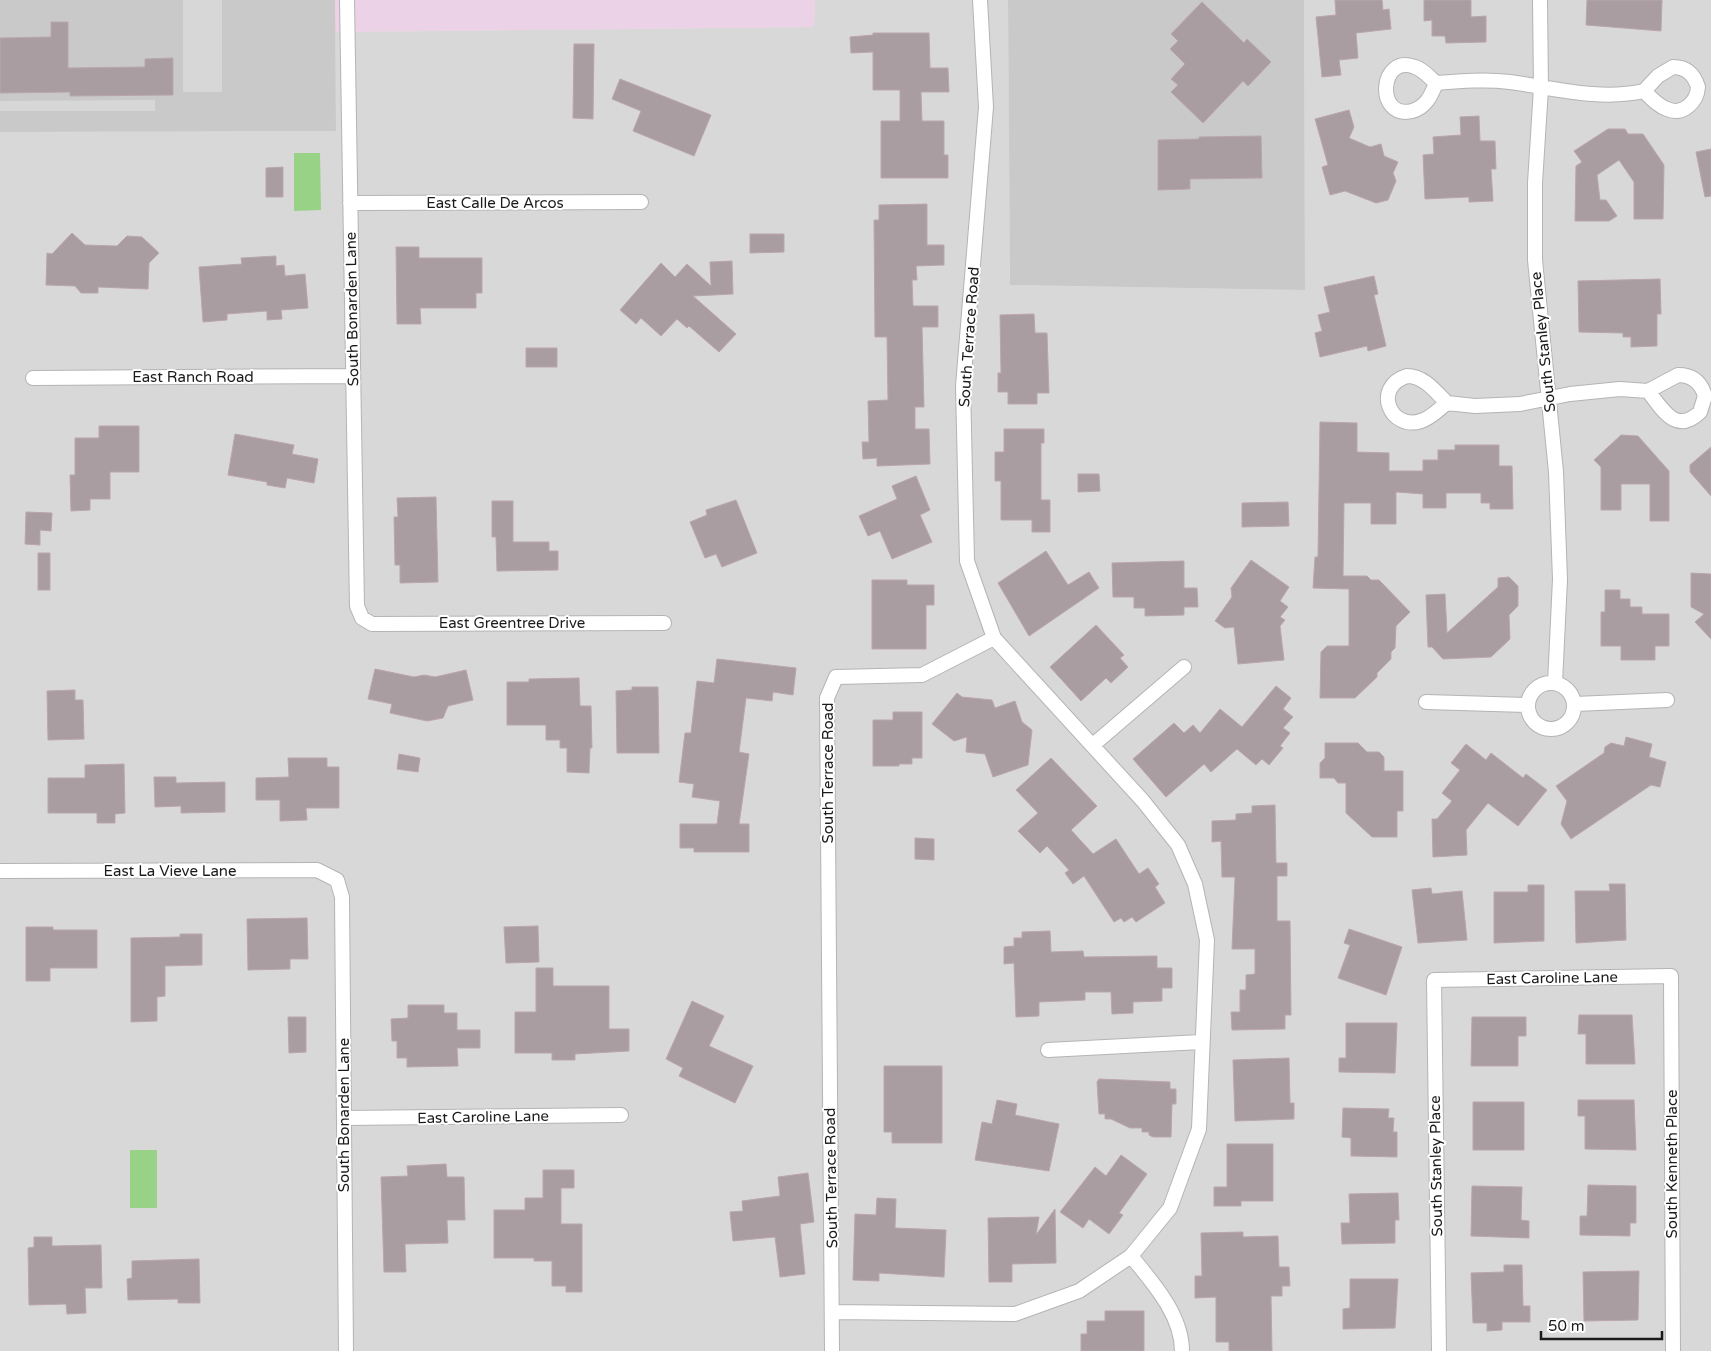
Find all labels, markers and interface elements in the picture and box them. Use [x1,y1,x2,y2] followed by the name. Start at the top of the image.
[426,194,564,212] street label: East Calle De Arcos
[342,232,362,386] street label: South Bonarden Lane
[955,266,983,408] street label: South Terrace Road
[1527,271,1559,413] street label: South Stanley Place
[132,368,254,386] street label: East Ranch Road
[439,614,585,632] street label: East Greentree Drive
[819,703,837,843] street label: South Terrace Road
[104,862,236,880] street label: East La Vieve Lane
[1486,968,1618,988] street label: East Caroline Lane
[335,1038,353,1192] street label: South Bonarden Lane
[1663,1090,1681,1238] street label: South Kenneth Place
[1426,1095,1446,1237] street label: South Stanley Place
[417,1107,549,1127] street label: East Caroline Lane
[821,1107,841,1249] street label: South Terrace Road
[1541,1308,1662,1340] scale bar
[1548,1317,1585,1335] text: 50 m

